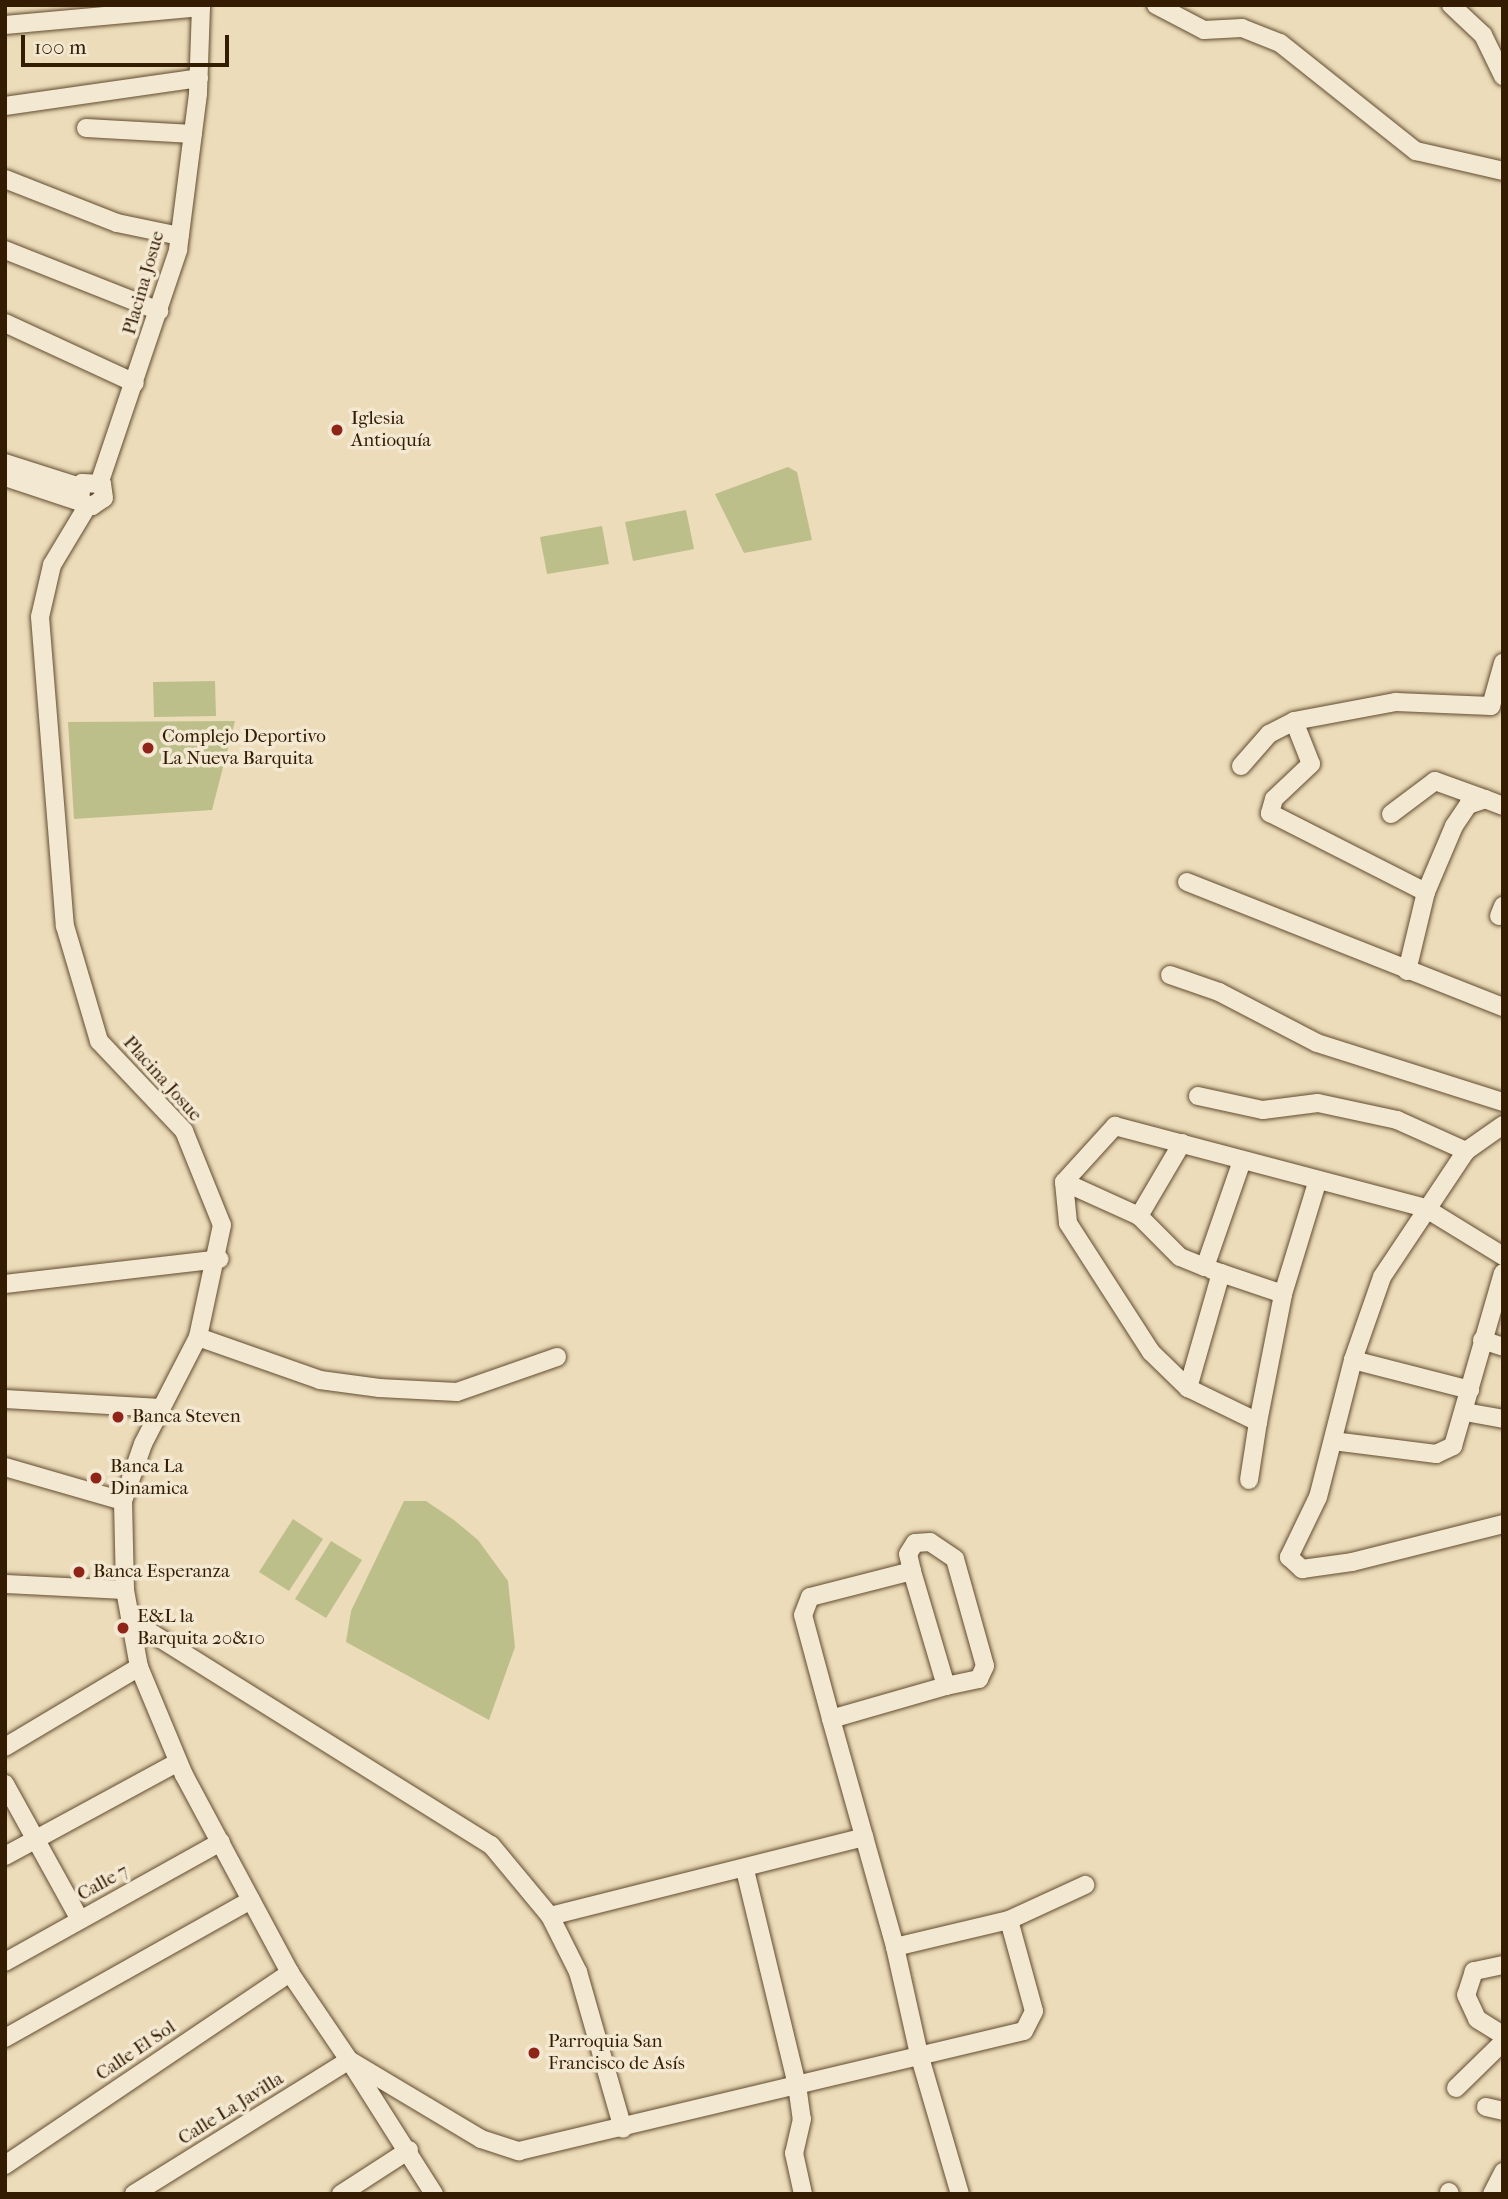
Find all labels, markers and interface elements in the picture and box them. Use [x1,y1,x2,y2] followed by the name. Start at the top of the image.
[24,21,233,65] scale bar
[34,35,87,59] text: 100 m
[118,228,170,338] street label: Placina Josue
[351,408,431,452] place label: Iglesia Antioquía
[329,422,345,438] marker: Iglesia Antioquía
[162,726,326,770] place label: Complejo Deportivo La Nueva Barquita
[140,740,156,756] marker: Complejo Deportivo La Nueva Barquita
[118,1032,206,1126] street label: Placina Josue
[132,1406,241,1428] place label: Banca Steven
[110,1409,126,1425] marker: Banca Steven
[110,1456,188,1500] place label: Banca La Dinamica
[88,1470,104,1486] marker: Banca La Dinamica
[93,1561,230,1583] place label: Banca Esperanza
[71,1564,87,1580] marker: Banca Esperanza
[137,1606,265,1650] place label: E&L la Barquita 20&10
[115,1620,131,1636] marker: E&L la Barquita 20&10
[74,1860,132,1906] street label: Calle 7
[92,2016,180,2086] street label: Calle El Sol
[548,2031,685,2075] place label: Parroquia San Francisco de Asís
[526,2045,542,2061] marker: Parroquia San Francisco de Asís
[174,2068,288,2150] street label: Calle La Javilla

